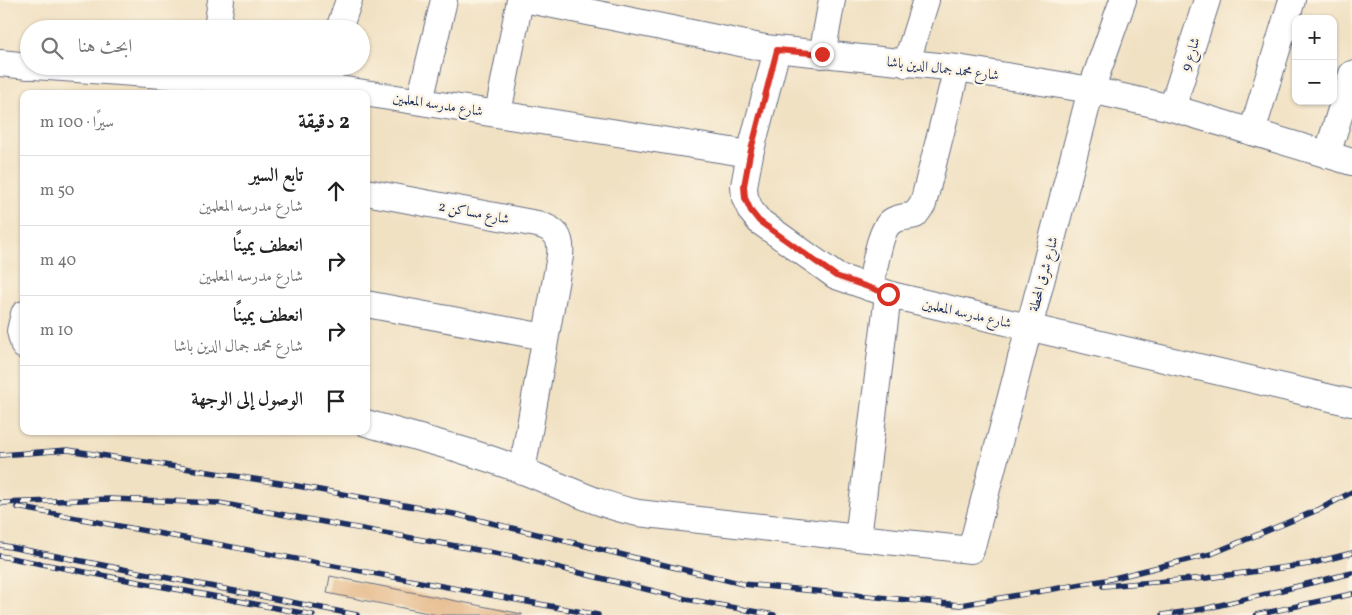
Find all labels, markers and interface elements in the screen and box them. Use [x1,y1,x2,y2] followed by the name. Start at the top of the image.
[1292,15,1337,105] map controls
[1292,15,1337,60] button: +
[20,20,370,75] search box
[38,34,66,62] icon: search
[78,34,132,60] text: ابحث هنا
[1177,35,1207,74] street label: شارع 9
[811,43,834,66] route end
[885,53,1000,87] street label: شارع محمد جمال الدين باشا
[1292,60,1337,105] button: −
[391,89,484,123] street label: شارع مدرسه المعلمين
[298,108,350,137] text: 2 دقيقة
[40,112,114,134] text: سيرًا · 100 m
[250,163,303,189] text: تابع السير
[322,177,350,205] icon: ahead
[40,180,74,202] text: 50 m
[199,196,303,218] text: شارع مدرسه المعلمين
[436,197,511,231] street label: شارع مساكن 2
[233,233,303,259] text: انعطف يمينًا
[1025,235,1065,314] street label: شارع شرق المحطة
[322,247,350,275] icon: right
[40,250,76,272] text: 40 m
[199,266,303,288] text: شارع مدرسه المعلمين
[877,283,900,306] route start
[920,295,1013,335] street label: شارع مدرسه المعلمين
[233,303,303,329] text: انعطف يمينًا
[322,317,350,345] icon: right
[40,320,73,342] text: 10 m
[174,336,303,358] text: شارع محمد جمال الدين باشا
[191,387,303,413] text: الوصول إلى الوجهة
[322,387,350,415] icon: arrive

